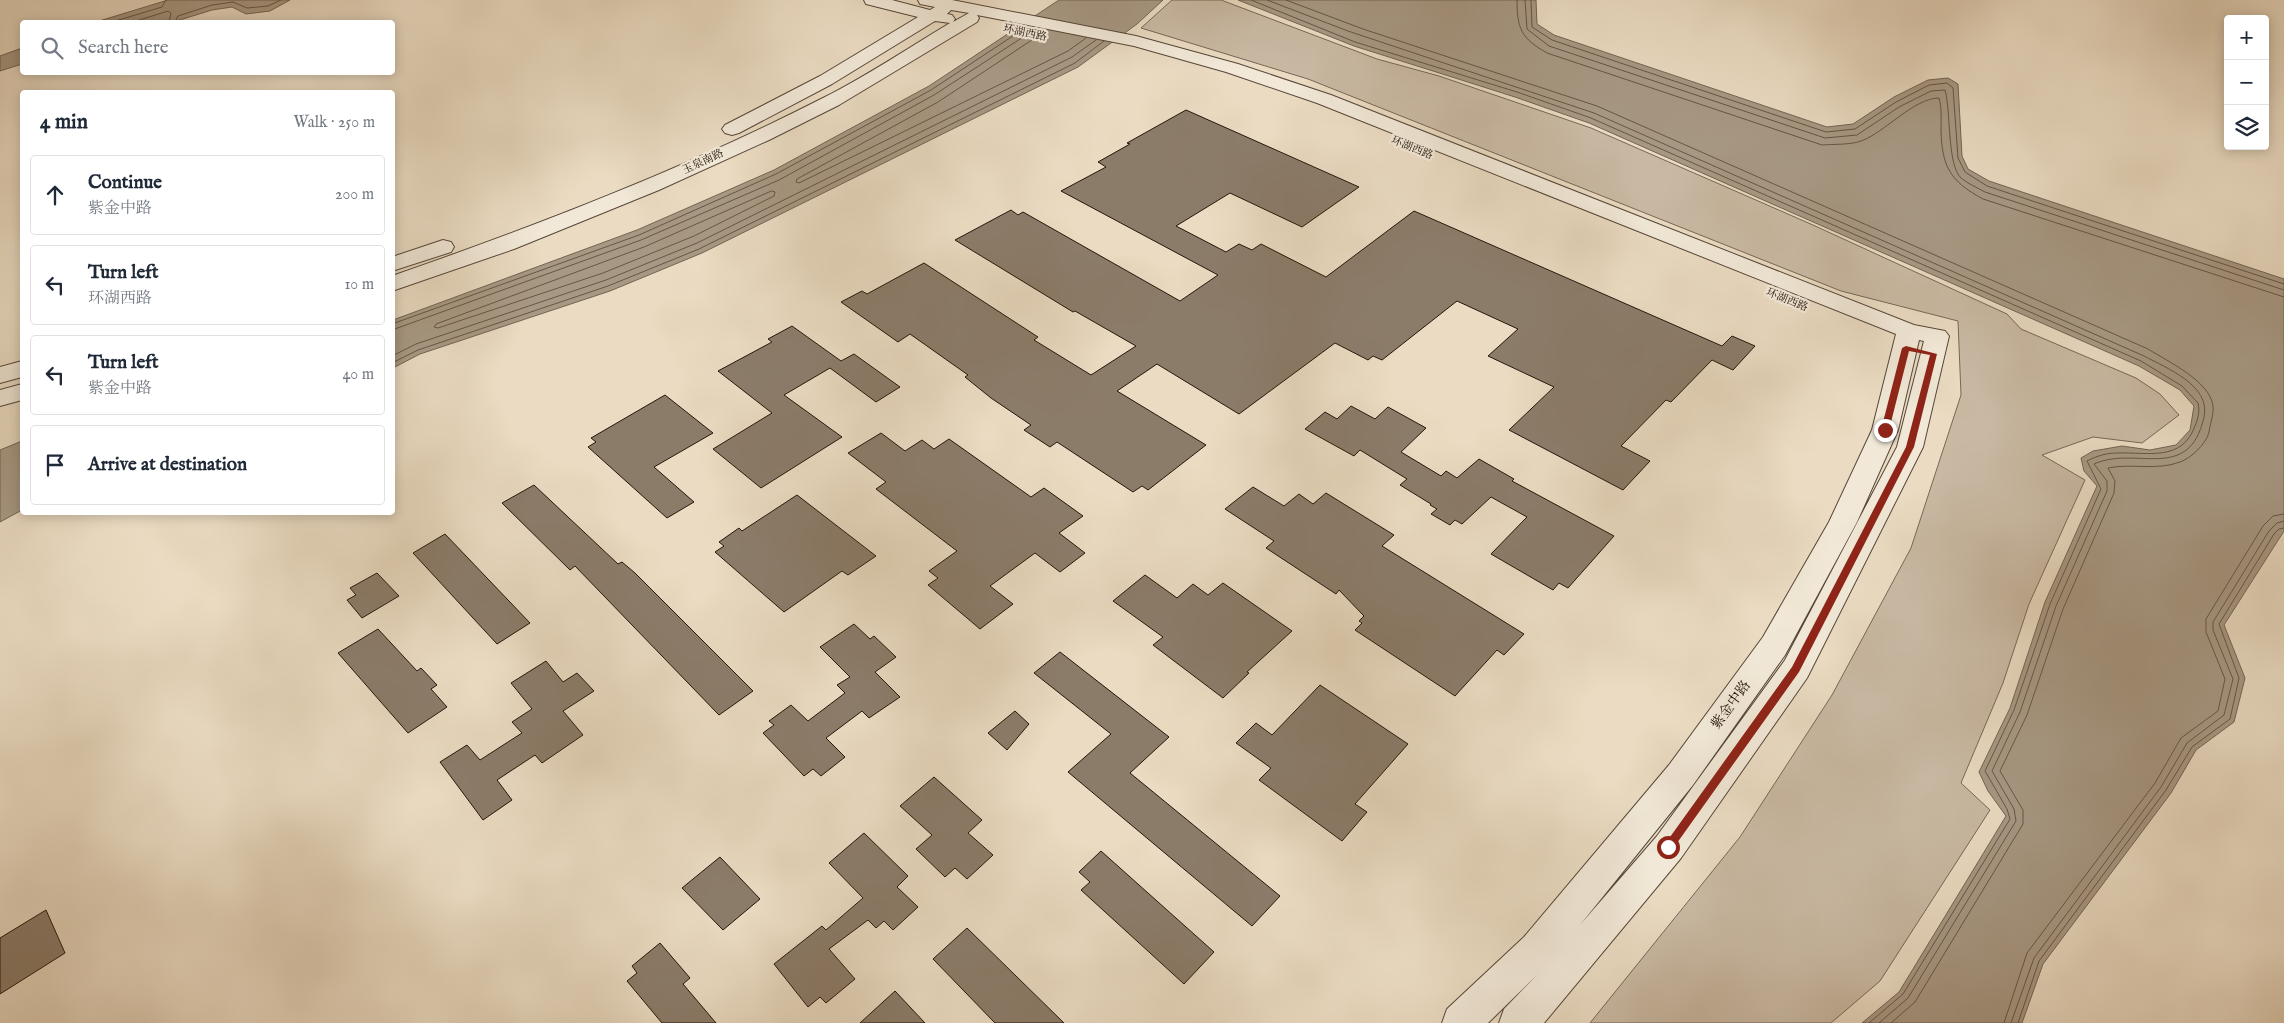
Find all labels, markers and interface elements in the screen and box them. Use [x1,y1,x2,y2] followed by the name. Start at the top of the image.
[2224,15,2269,150] map controls
[2224,15,2269,60] button: +
[20,20,395,75] search box
[1002,22,1048,44] street label: 环湖西路
[38,34,66,62] icon: search
[78,36,169,60] text: Search here
[2224,60,2269,105] button: −
[2224,105,2269,150] button: layers
[40,109,88,136] text: 4 min
[293,113,375,133] text: Walk · 250 m
[1389,133,1435,163] street label: 环湖西路
[680,146,726,178] street label: 玉泉南路
[88,171,162,195] text: Continue
[41,181,69,209] icon: ahead
[335,185,374,205] text: 200 m
[88,199,152,219] text: 紫金中路
[88,261,159,285] text: Turn left
[41,271,69,299] icon: left
[344,275,374,295] text: 10 m
[1764,285,1810,315] street label: 环湖西路
[88,289,152,309] text: 环湖西路
[88,351,159,375] text: Turn left
[41,361,69,389] icon: left
[342,365,374,385] text: 40 m
[88,379,152,399] text: 紫金中路
[1874,419,1897,442] route end
[41,451,69,479] icon: arrive
[88,453,247,477] text: Arrive at destination
[1707,677,1755,733] street label: 紫金中路
[1657,836,1680,859] route start

